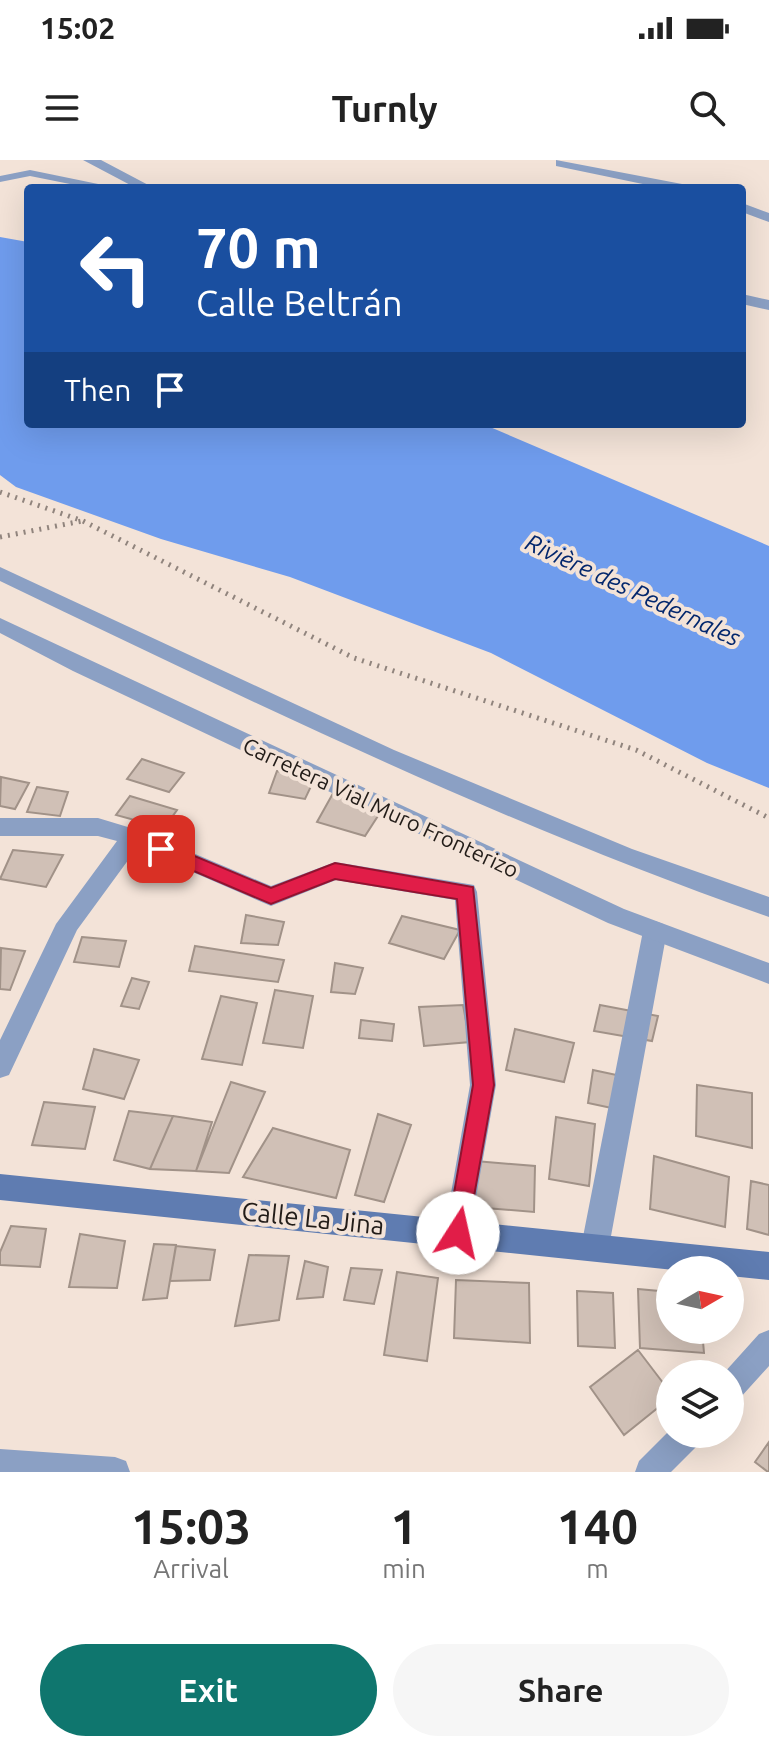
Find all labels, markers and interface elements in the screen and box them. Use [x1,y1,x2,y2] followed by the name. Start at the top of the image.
[40,11,115,45] text: 15:02
[40,86,84,130] icon: menu
[685,86,729,130] icon: search
[331,88,438,129] text: Turnly
[64,216,168,320] icon: left
[196,216,321,279] text: 70 m
[196,282,403,323] text: Calle Beltrán
[148,368,192,412] icon: arrive
[64,373,132,407] text: Then
[521,528,745,652] water label: Rivière des Pedernales
[239,732,523,882] street label: Carretera Vial Muro Fronterizo
[127,815,195,883] pin
[139,827,183,871] icon: arrive
[416,1191,500,1275] position arrow
[240,1196,386,1240] street label: Calle La Jina
[656,1256,744,1344] north arrow
[656,1256,744,1448] map controls
[656,1360,744,1448] button: layers
[131,1499,251,1553] text: 15:03
[390,1499,417,1553] text: 1
[557,1499,638,1553] text: 140
[153,1554,229,1583] text: Arrival
[382,1554,426,1583] text: min
[586,1554,609,1583] text: m
[40,1644,377,1736] button: Exit
[393,1644,729,1736] button: Share

